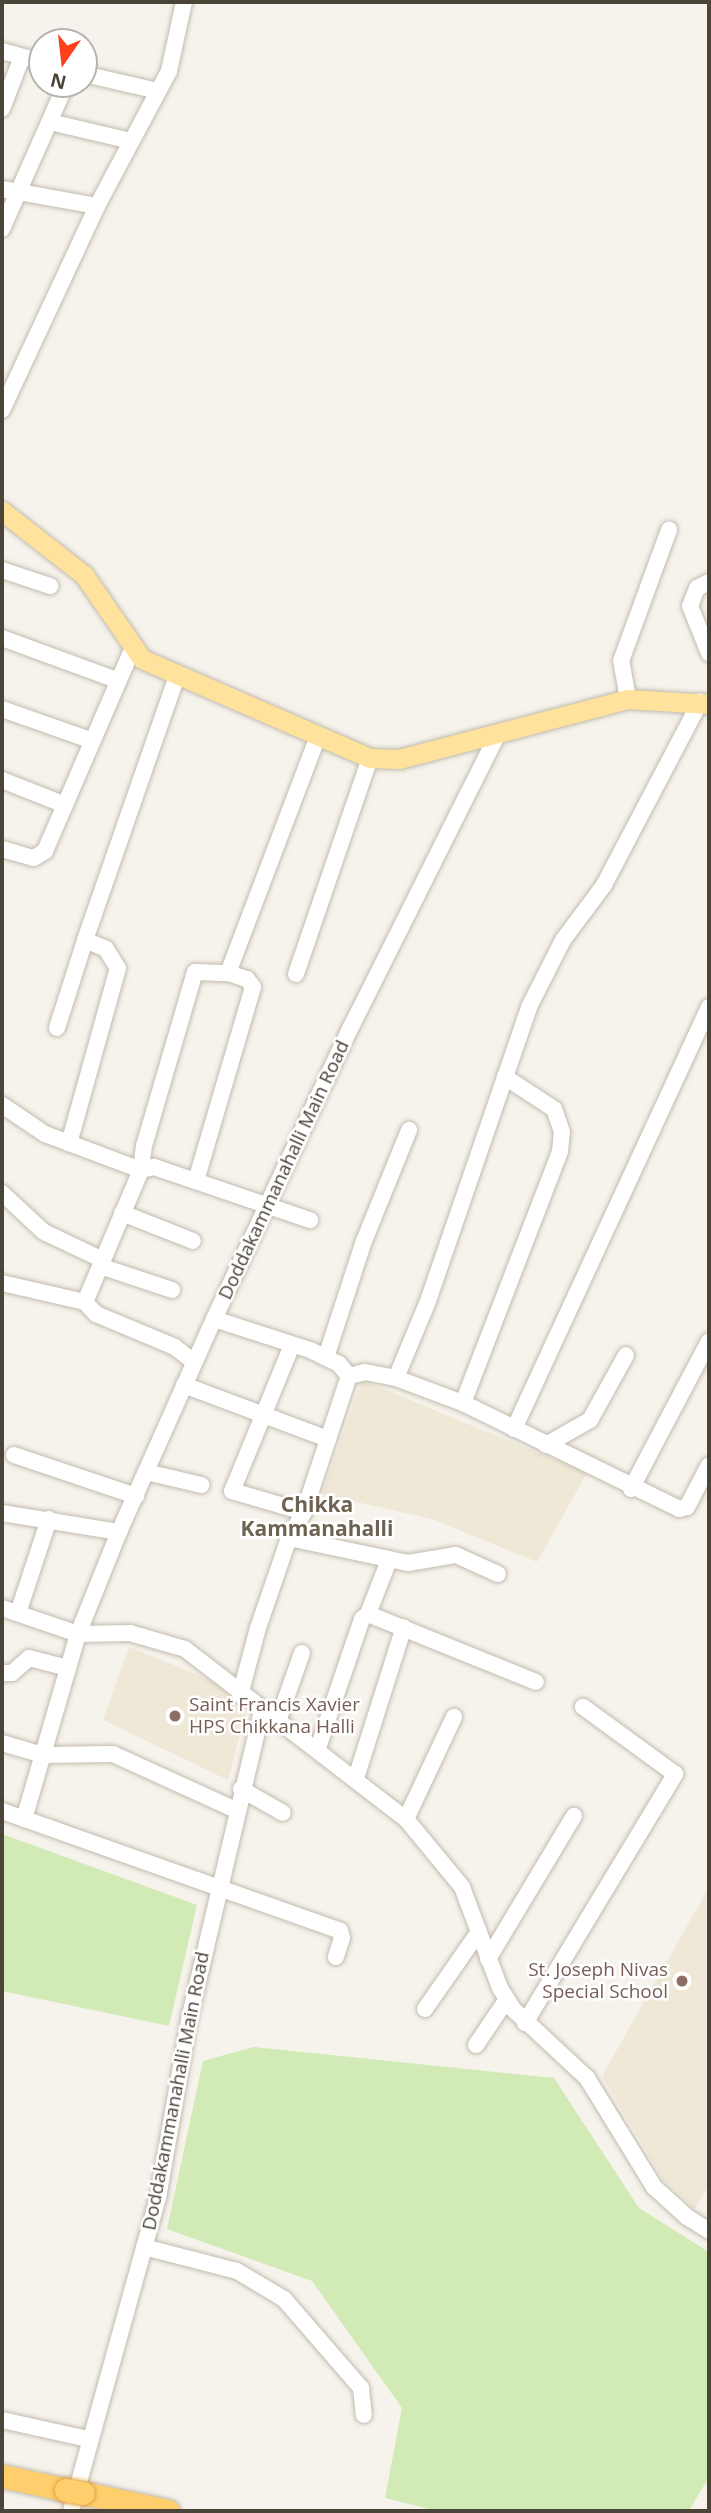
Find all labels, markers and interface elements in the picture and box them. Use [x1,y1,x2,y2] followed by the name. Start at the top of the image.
[28,28,98,98] north arrow
[48,67,69,96] text: N
[214,1037,354,1303] street label: Doddakammanahalli Main Road
[241,1491,393,1541] district label: Chikka Kammanahalli
[189,1694,360,1738] place label: Saint Francis Xavier HPS Chikkana Halli
[167,1708,183,1724] marker: Saint Francis Xavier HPS Chikkana Halli
[138,1950,214,2232] street label: Doddakammanahalli Main Road
[528,1959,668,2003] place label: St. Joseph Nivas Special School
[674,1973,690,1989] marker: St. Joseph Nivas Special School

